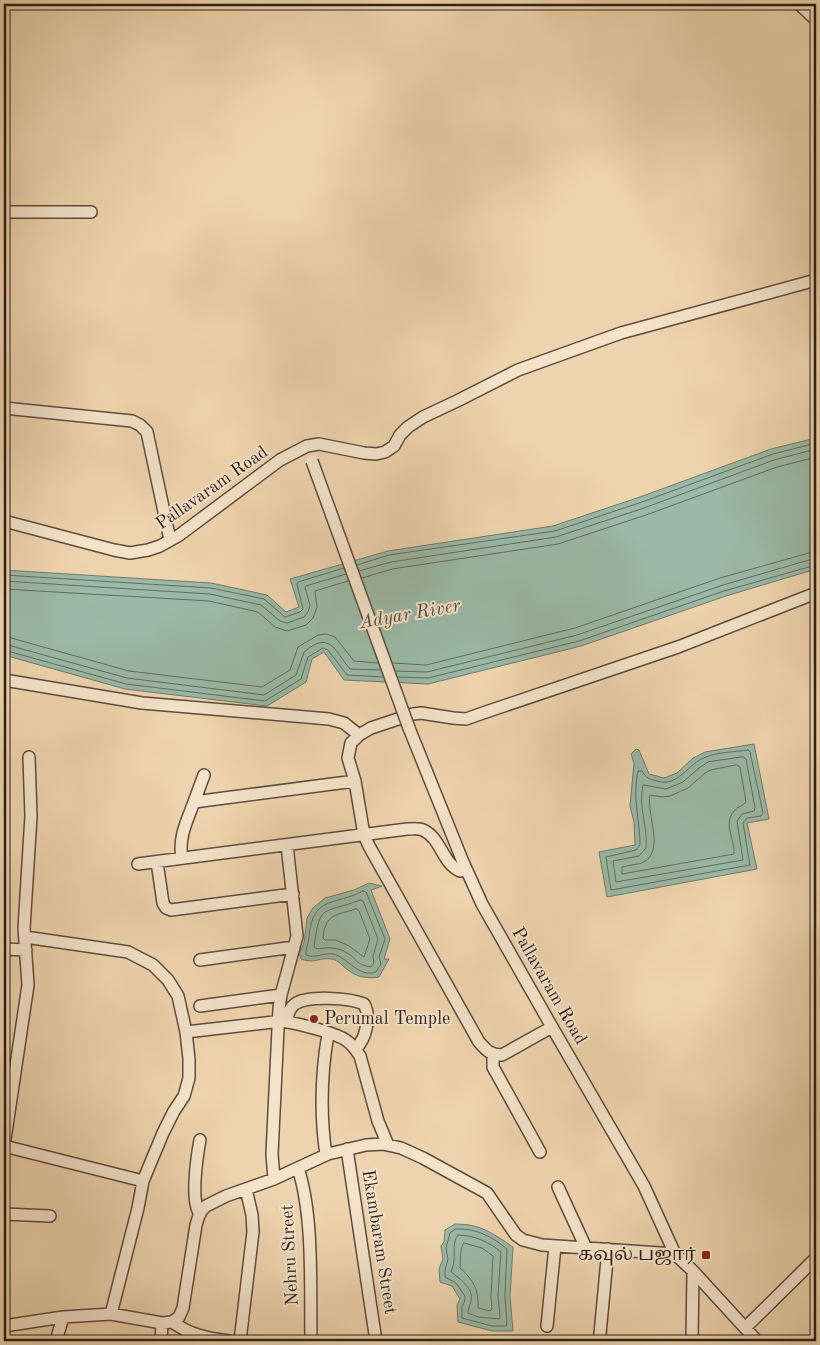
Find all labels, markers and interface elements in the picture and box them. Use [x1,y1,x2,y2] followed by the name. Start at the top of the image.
[153,443,271,533] street label: Pallavaram Road
[357,597,463,633] water label: Adyar River
[508,924,590,1048] street label: Pallavaram Road
[324,1010,450,1028] place label: Perumal Temple
[308,1013,320,1025] marker: Perumal Temple
[359,1168,399,1316] street label: Ekambaram Street
[278,1204,302,1306] street label: Nehru Street
[578,1246,696,1266] place label: கவுல் பஜார்
[700,1249,712,1261] marker: கவுல் பஜார்

